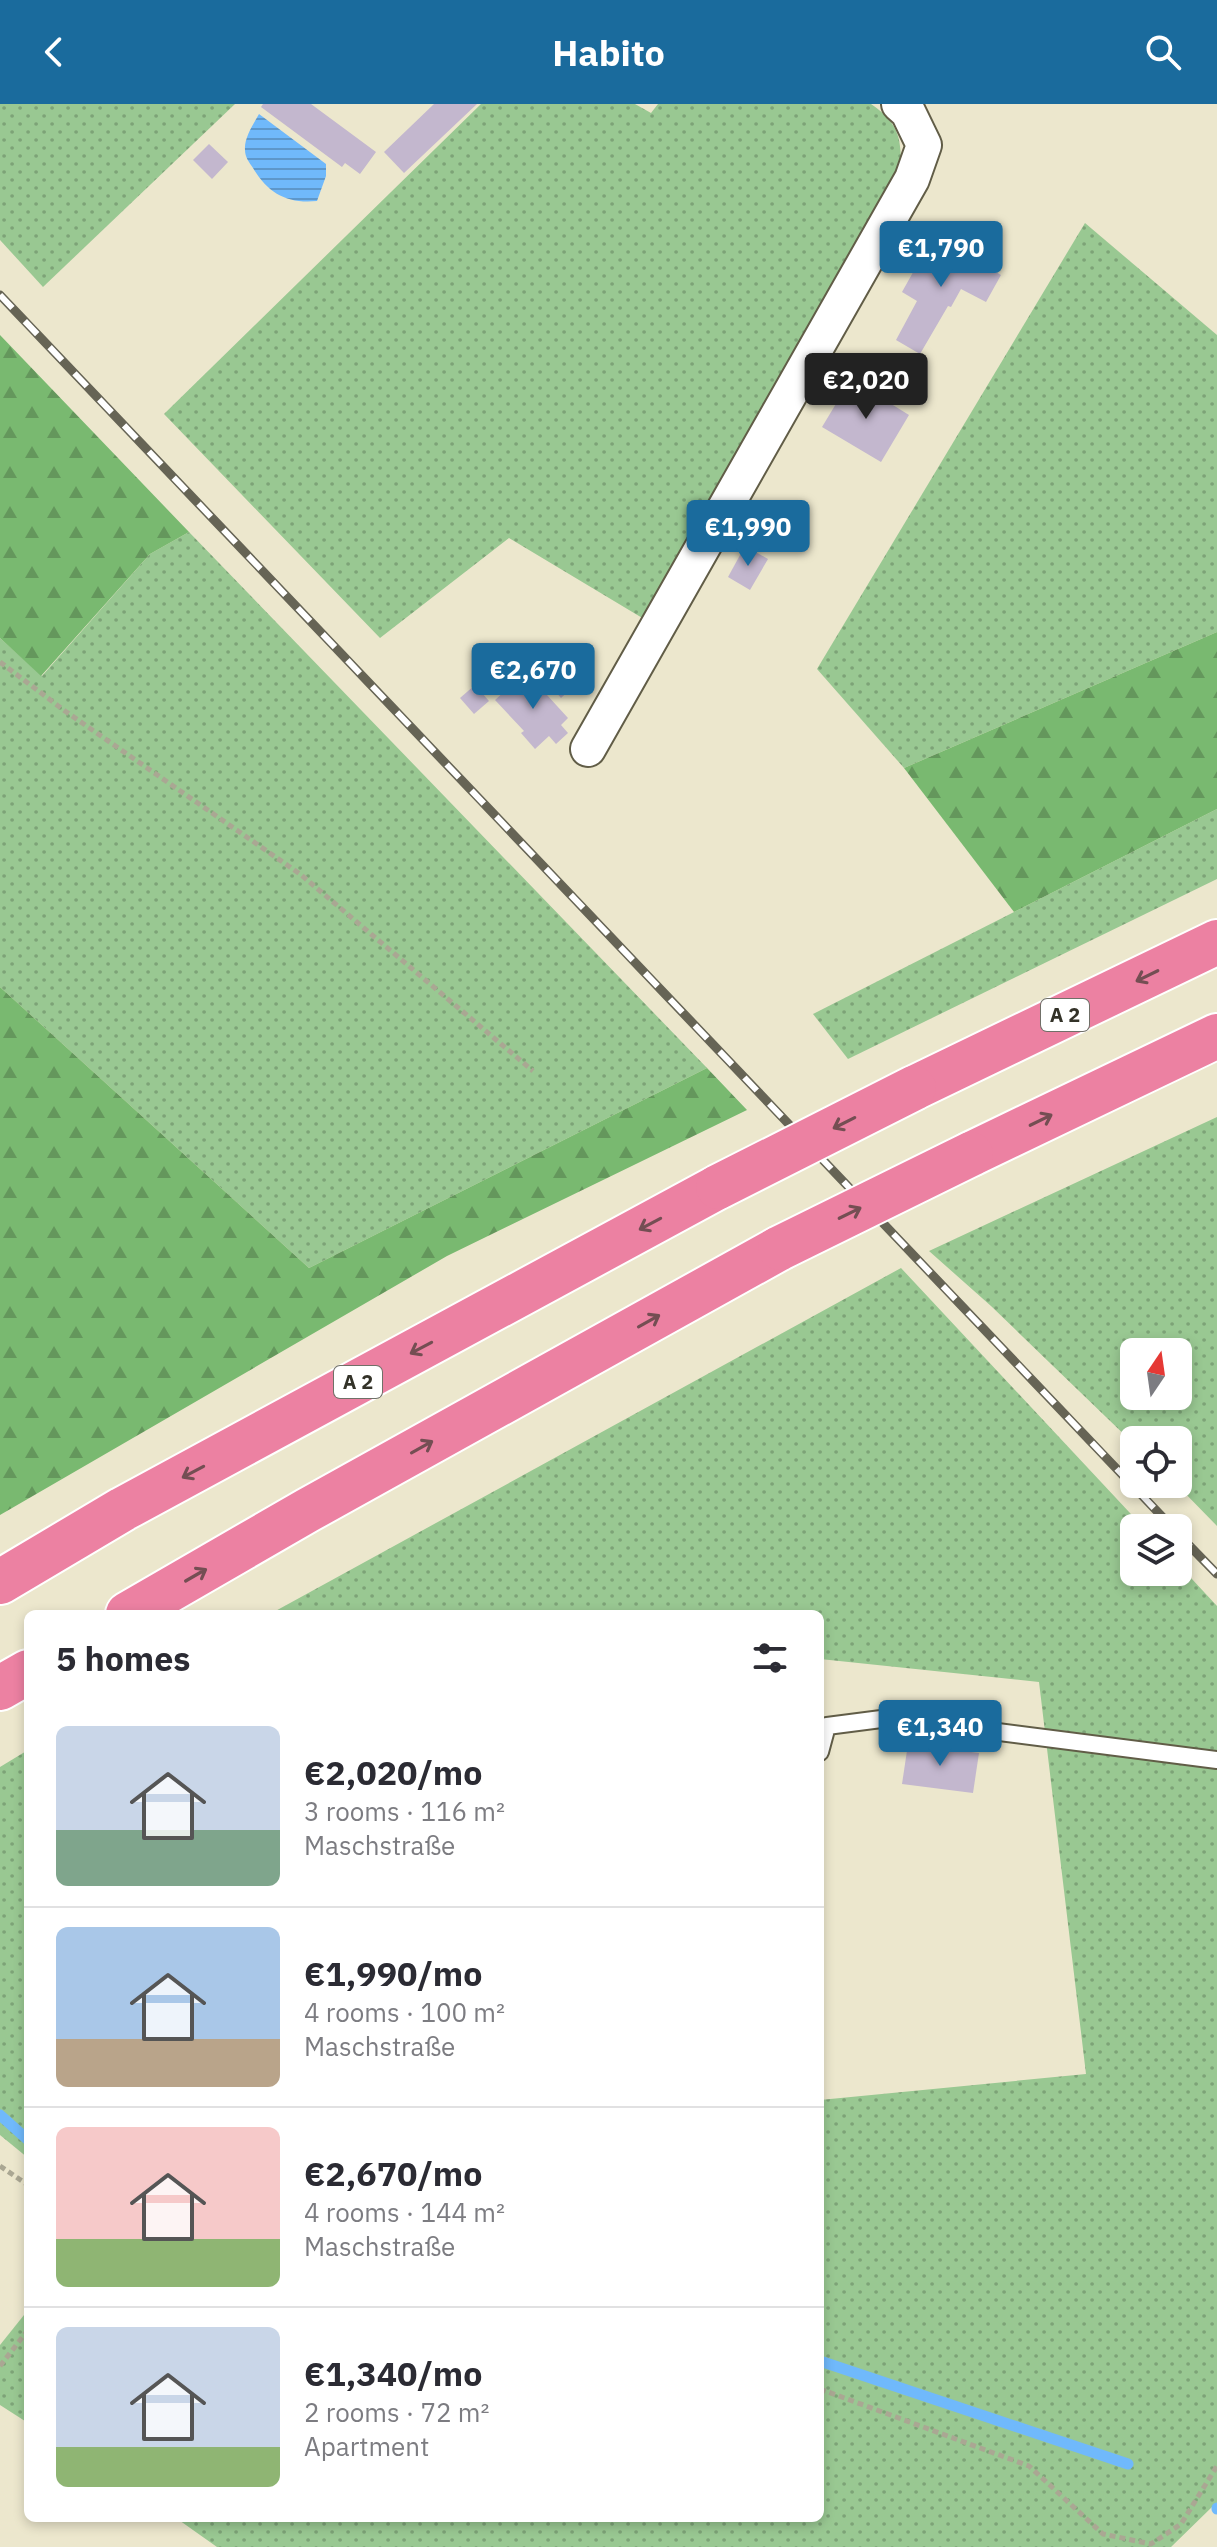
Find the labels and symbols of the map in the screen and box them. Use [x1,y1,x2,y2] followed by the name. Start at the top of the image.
[876,221,1006,289] pin: €1,790
[801,353,931,421] pin: €2,020
[683,500,813,568] pin: €1,990
[468,643,598,711] pin: €2,670
[1135,969,1159,984] one-way arrow
[1041,999,1089,1031] road number: A 2
[1028,1112,1052,1127] one-way arrow
[833,1116,857,1131] one-way arrow
[837,1205,861,1221] one-way arrow
[639,1216,662,1232] one-way arrow
[637,1313,660,1329] one-way arrow
[1120,1338,1192,1410] north arrow
[410,1340,434,1356] one-way arrow
[334,1366,382,1398] road number: A 2
[410,1439,433,1455] one-way arrow
[181,1464,205,1480] one-way arrow
[183,1567,207,1582] one-way arrow
[875,1700,1005,1768] pin: €1,340

